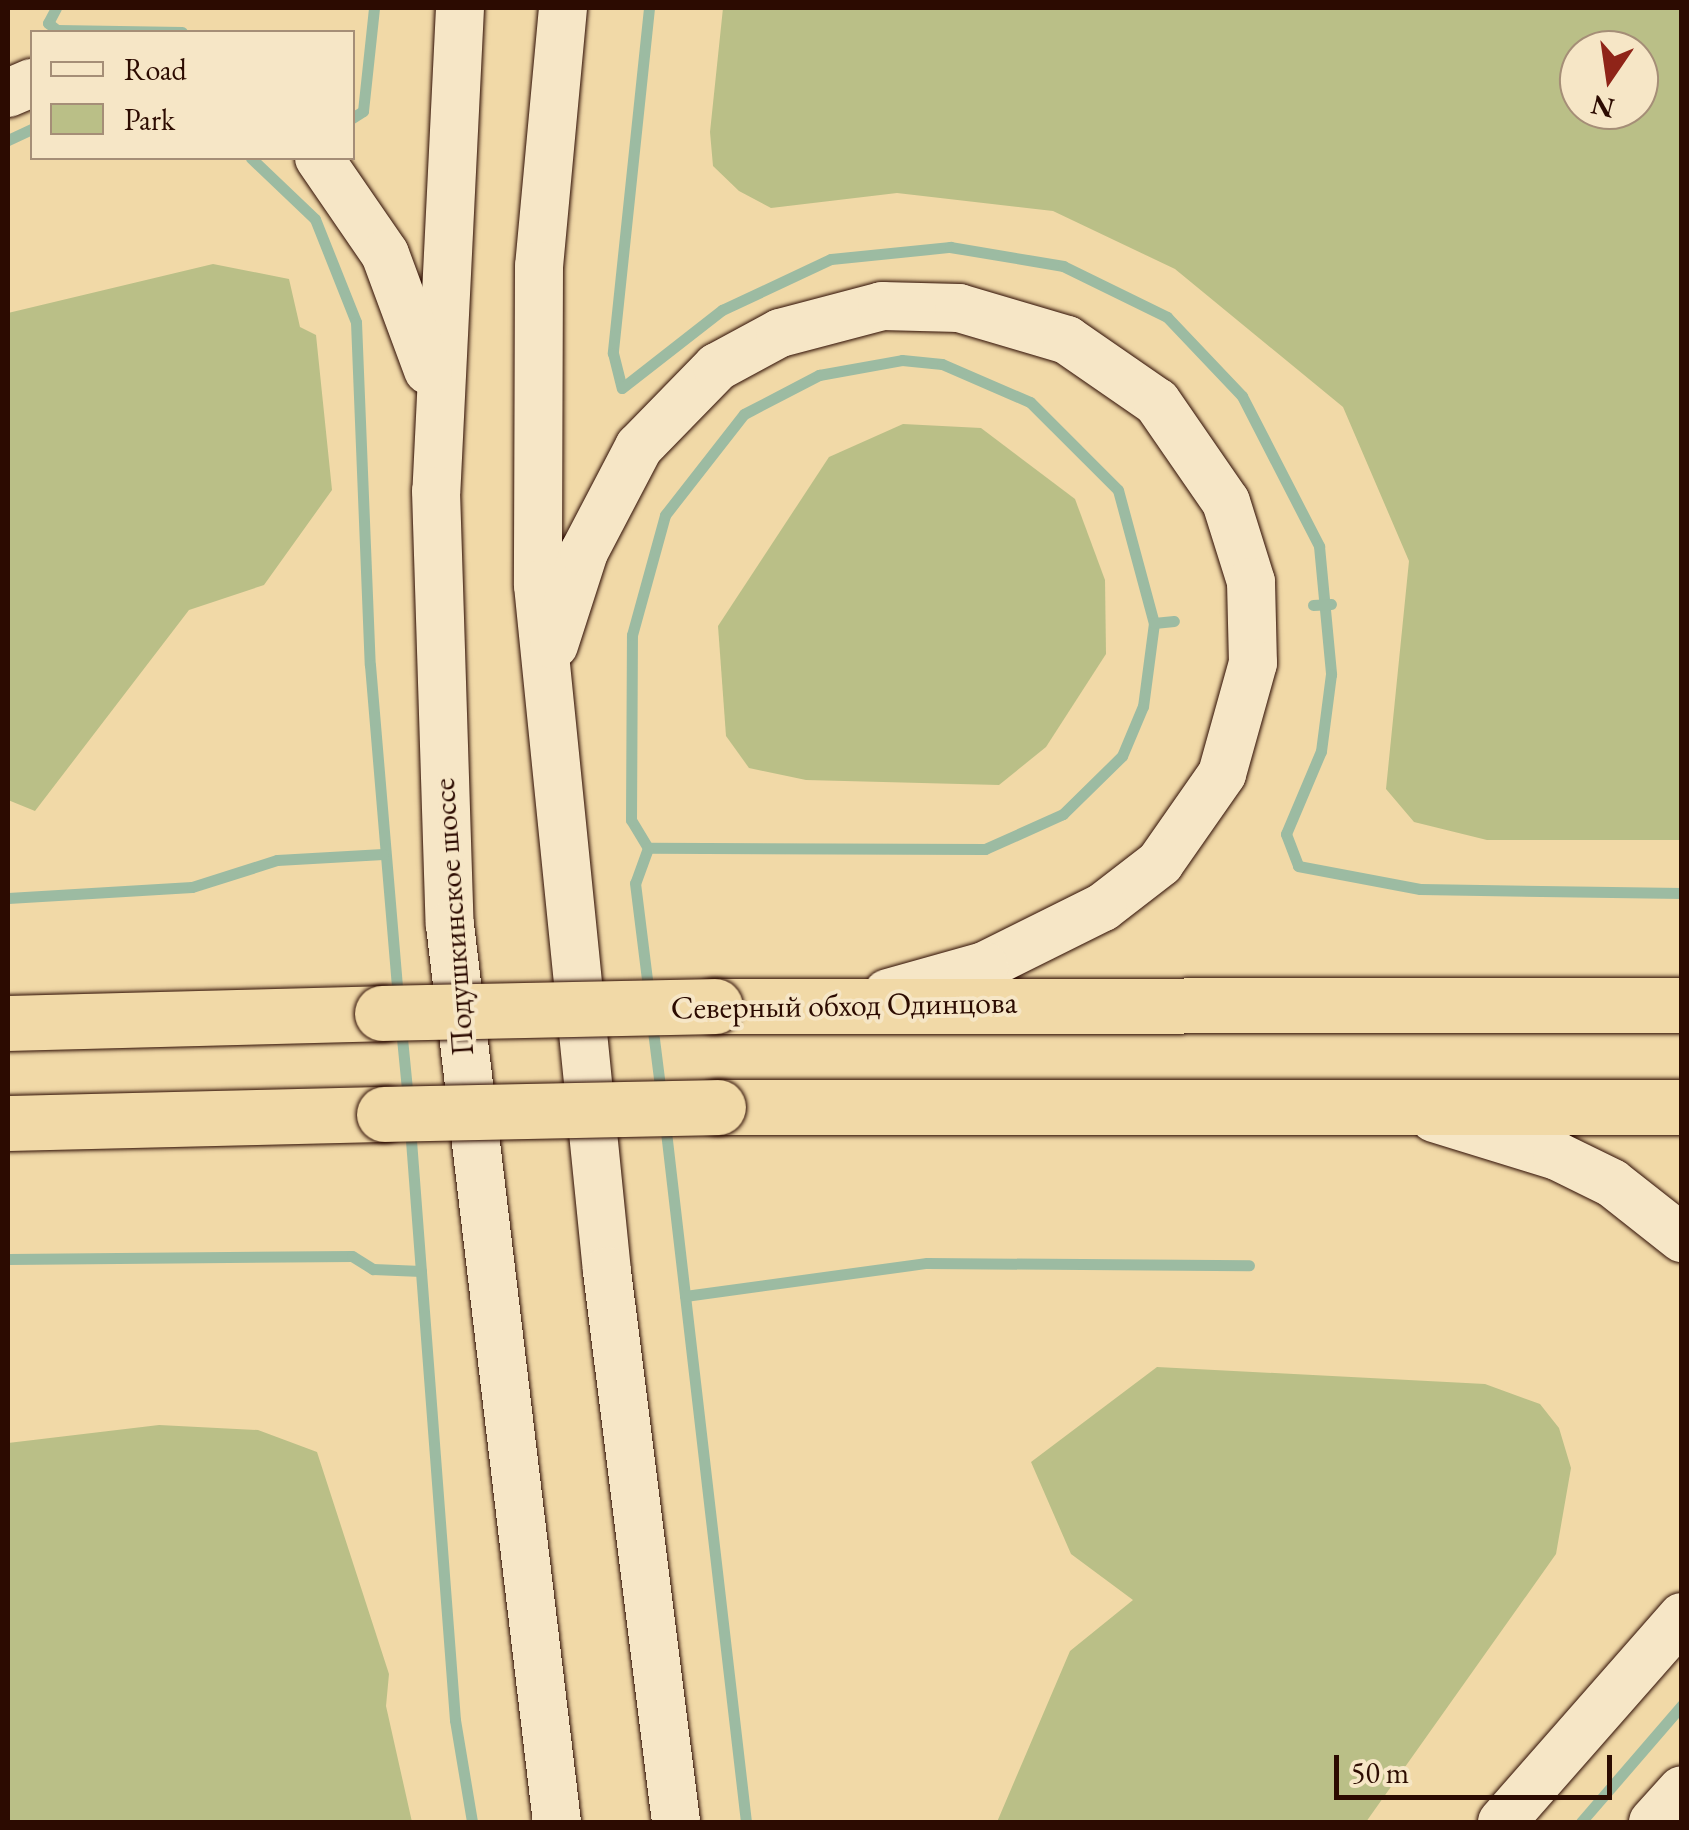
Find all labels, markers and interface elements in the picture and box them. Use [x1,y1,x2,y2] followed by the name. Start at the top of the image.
[30,30,355,160] legend
[1559,30,1659,130] north arrow
[124,50,187,89] text: Road
[1588,87,1618,127] text: N
[124,100,175,139] text: Park
[424,777,482,1057] street label: Подушкинское шоссе
[670,983,1018,1027] street label: Северный обход Одинцова
[1339,1735,1616,1797] scale bar
[1351,1753,1409,1792] text: 50 m

